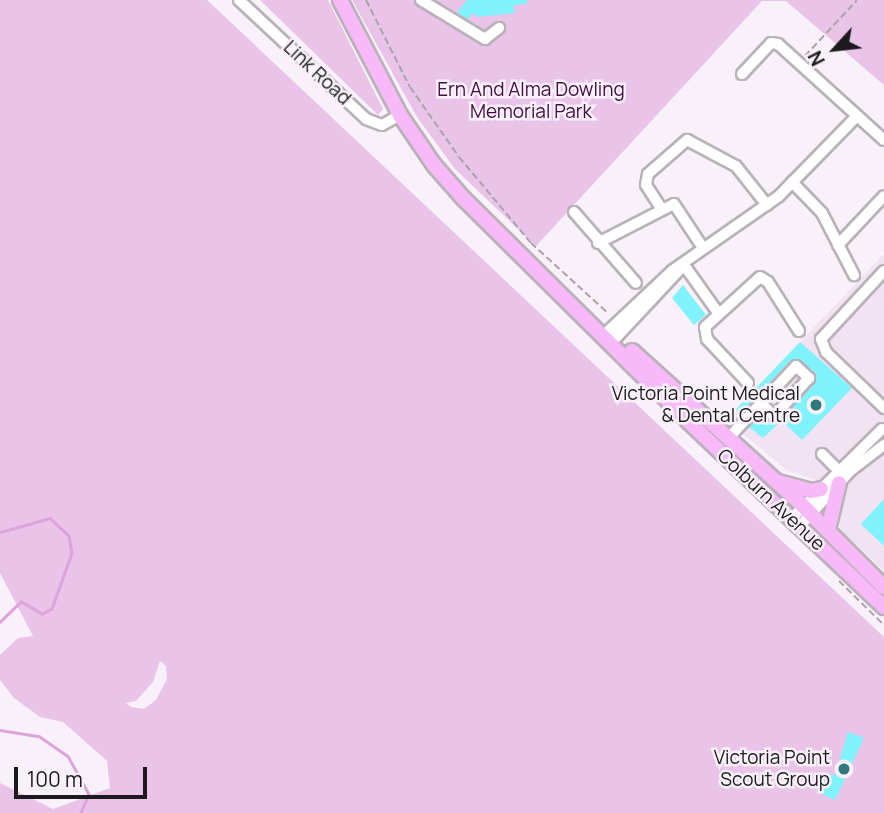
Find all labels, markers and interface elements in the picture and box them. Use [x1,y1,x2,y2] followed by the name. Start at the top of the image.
[800,14,870,84] north arrow
[279,36,355,110] street label: Link Road
[802,47,831,71] text: N
[437,79,625,123] park label: Ern And Alma Dowling Memorial Park
[612,383,800,427] place label: Victoria Point Medical & Dental Centre
[806,395,826,415] marker: Victoria Point Medical & Dental Centre
[712,444,830,556] street label: Colburn Avenue
[714,747,830,791] place label: Victoria Point Scout Group
[18,754,150,798] scale bar
[836,761,852,777] marker: Victoria Point Scout Group
[27,765,83,793] text: 100 m

